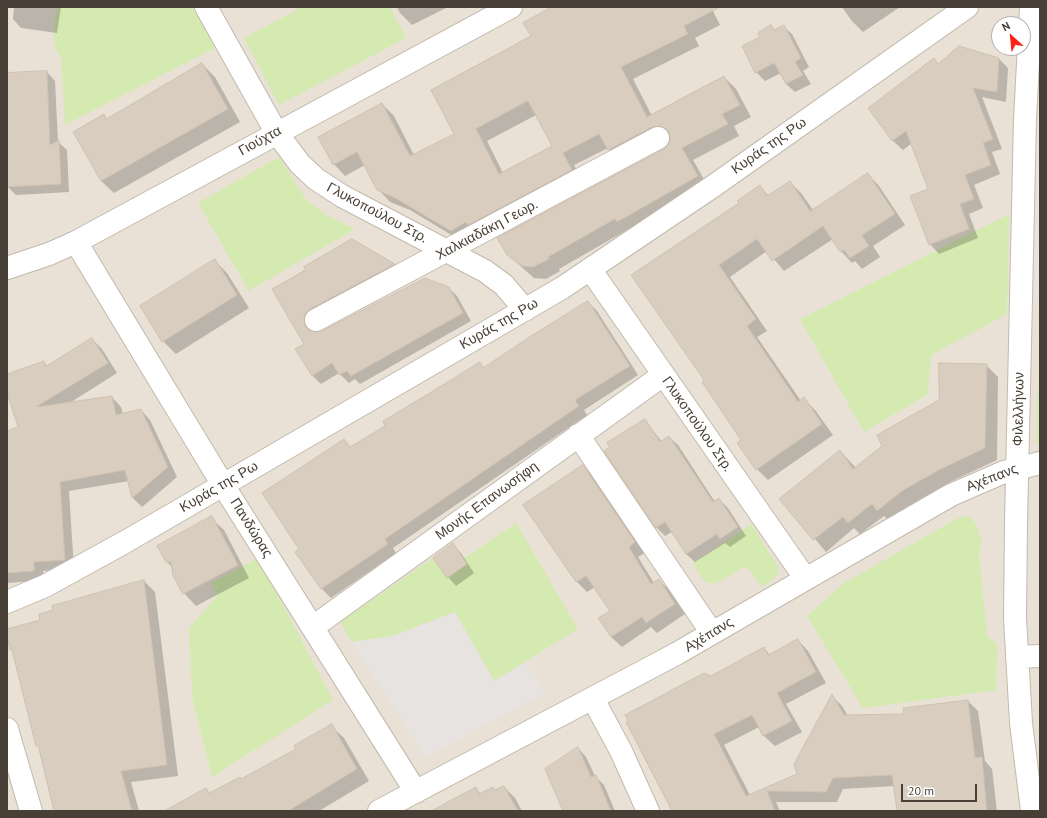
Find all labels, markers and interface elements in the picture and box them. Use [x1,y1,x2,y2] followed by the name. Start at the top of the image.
[991,16,1031,56] north arrow
[1000,18,1012,34] text: N
[728,114,810,178] street label: Κυράς της Ρω
[236,122,284,160] street label: Γιούχτα
[324,179,430,247] street label: Γλυκοπούλου Στρ.
[433,196,541,264] street label: Χαλκιαδάκη Γεωρ.
[457,295,541,353] street label: Κυράς της Ρω
[1010,372,1028,446] street label: Φιλελλήνων
[658,373,736,475] street label: Γλυκοπούλου Στρ.
[177,458,261,516] street label: Κυράς της Ρω
[432,458,542,544] street label: Μονής Επανωσήφη
[964,461,1020,495] street label: Αχέπανς
[226,495,276,561] street label: Πανδώρας
[682,614,736,656] street label: Αχέπανς
[903,776,979,802] scale bar
[908,783,934,798] text: 20 m

